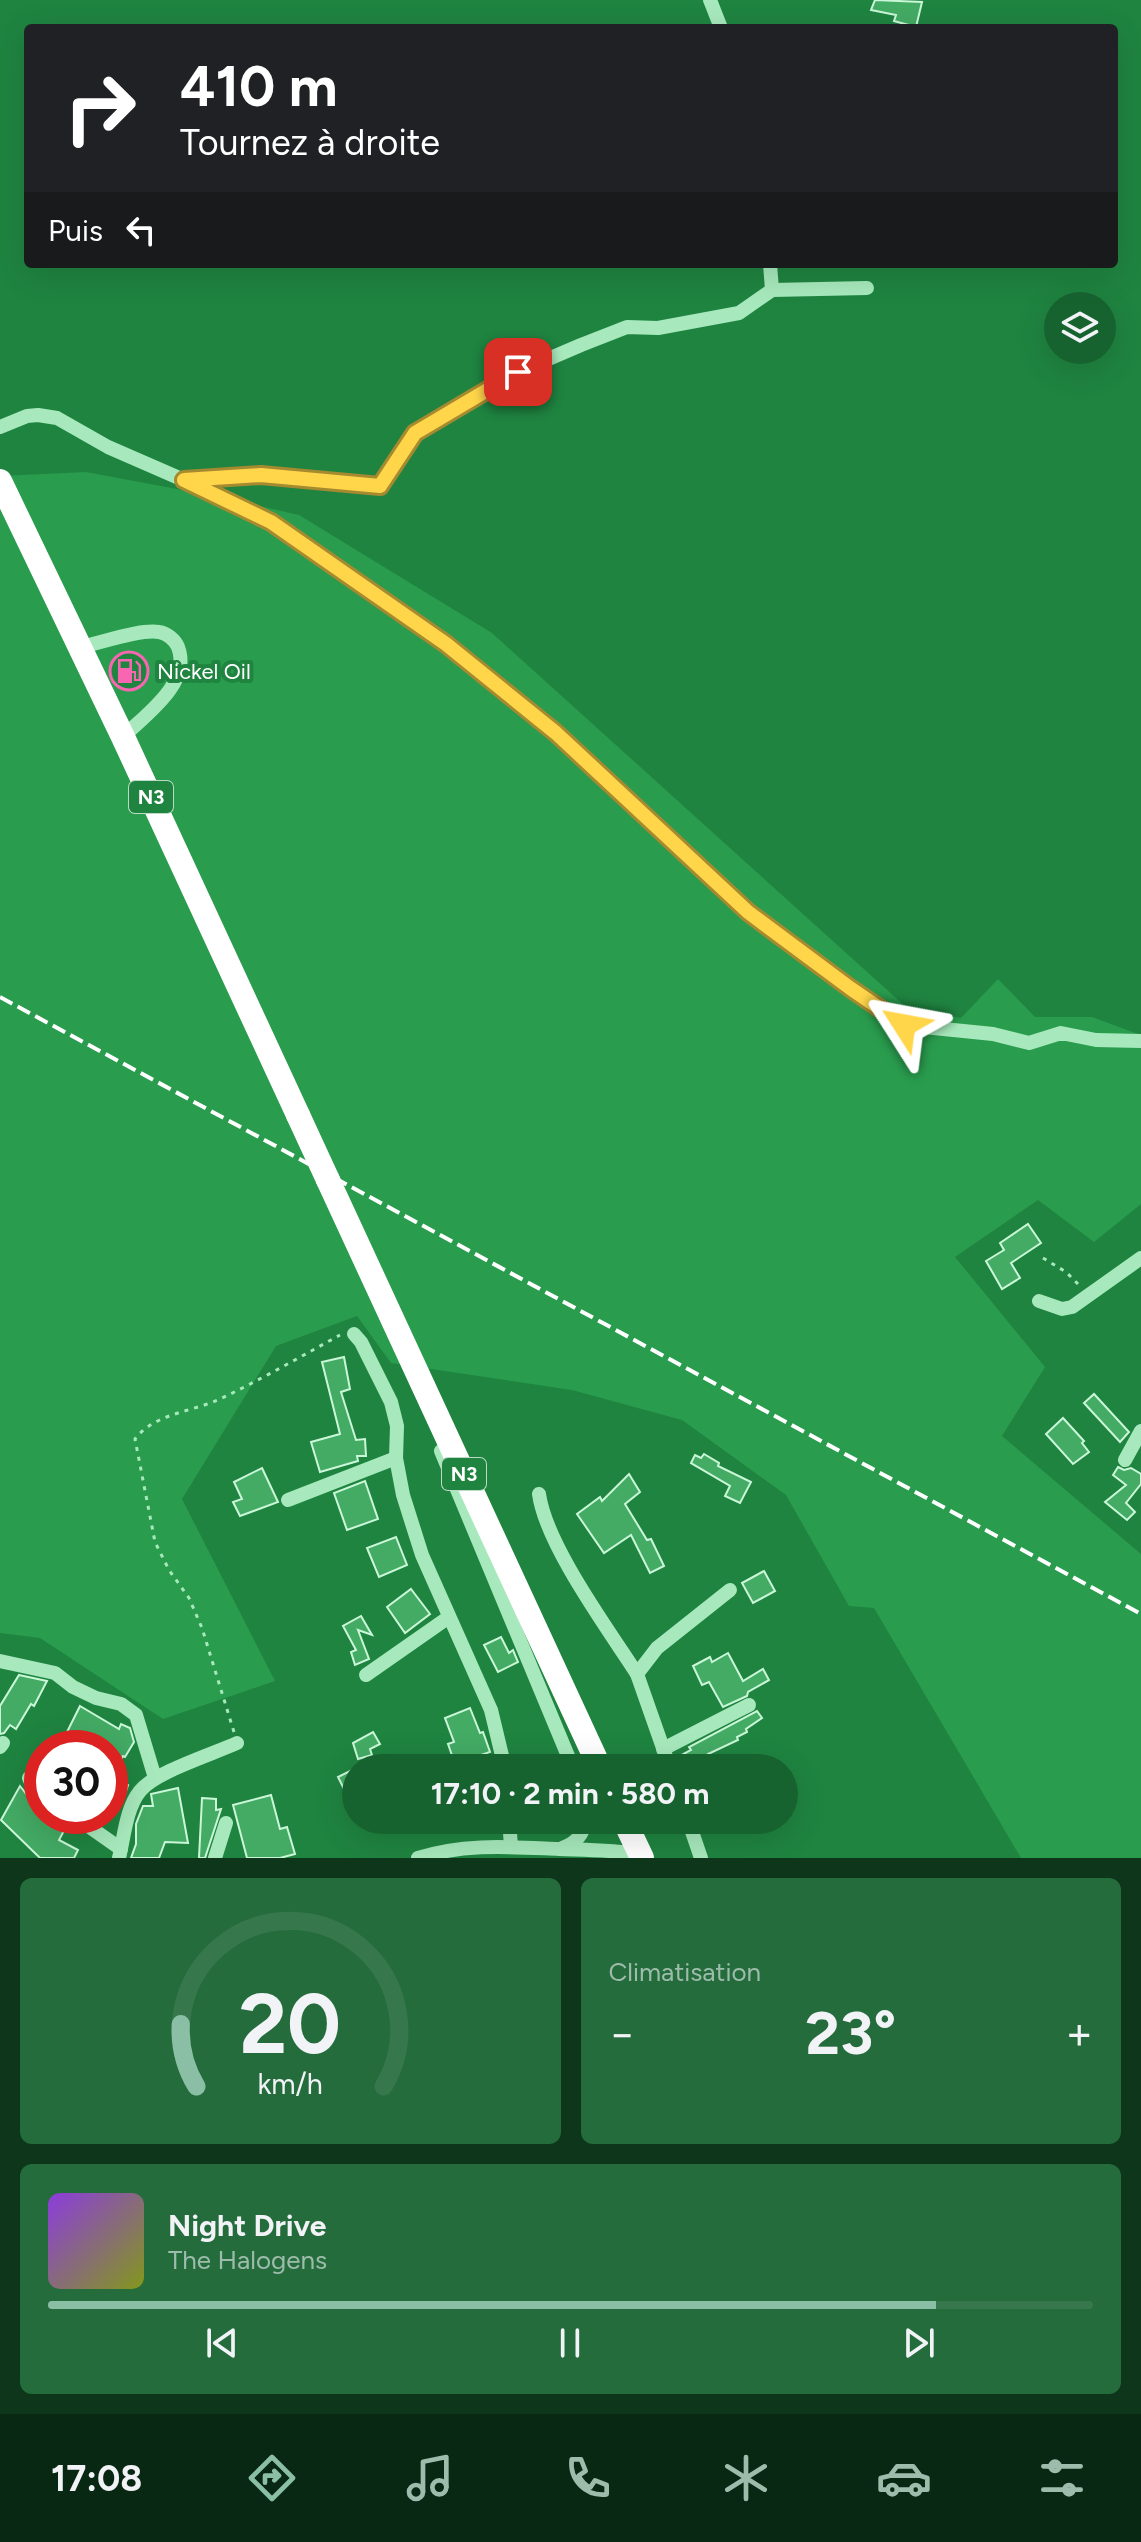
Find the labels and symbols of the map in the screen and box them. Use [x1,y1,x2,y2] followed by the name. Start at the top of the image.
[484,338,552,406] pin
[108,650,150,692] fuel station icon: Nickel Oil
[157,658,251,685] place label: Nickel Oil
[129,781,173,813] road number: N3
[862,983,946,1067] position arrow
[442,1458,486,1490] road number: N3
[24,1730,128,1834] speed limit sign: 30

